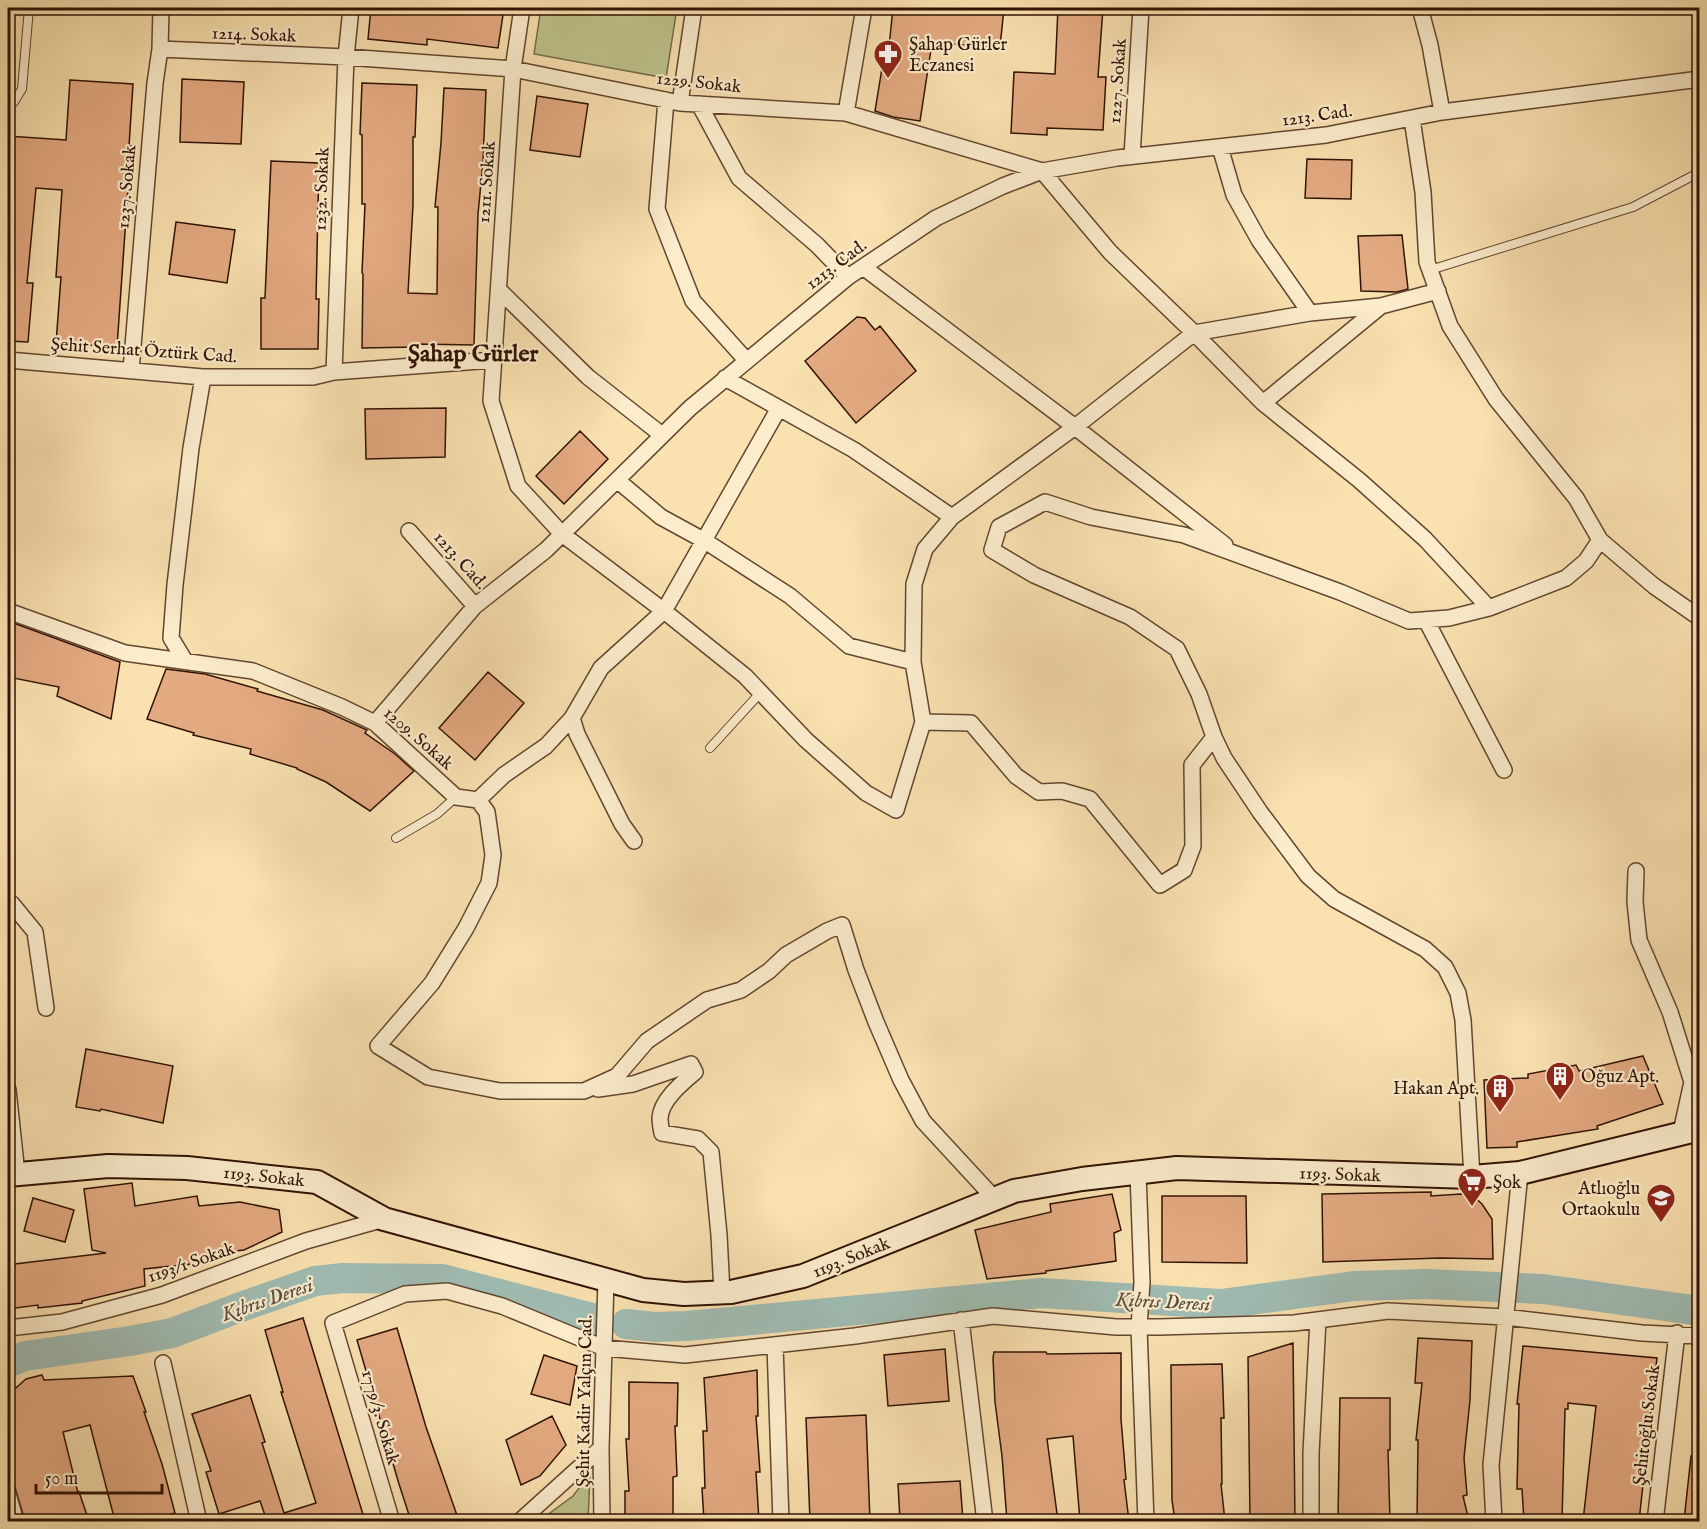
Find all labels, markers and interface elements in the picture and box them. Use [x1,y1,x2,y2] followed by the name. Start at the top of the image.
[211,23,297,48] street label: 1214. Sokak
[909,34,1007,78] place label: Şahap Gürler Eczanesi
[1104,37,1133,125] street label: 1227. Sokak
[872,38,904,80] pharmacy icon: Şahap Gürler Eczanesi
[655,68,743,99] street label: 1229. Sokak
[1281,100,1354,133] street label: 1213. Cad.
[473,140,502,224] street label: 1211. Sokak
[112,144,143,230] street label: 1237. Sokak
[310,146,335,231] street label: 1232. Sokak
[802,235,872,296] street label: 1213. Cad.
[50,333,238,369] street label: Şehit Serhat Öztürk Cad.
[408,339,539,370] district label: Şahap Gürler
[428,527,492,595] street label: 1213. Cad.
[378,702,458,776] street label: 1209. Sokak
[1544,1060,1576,1102] building icon: Oğuz Apt.
[1581,1066,1659,1089] place label: Oğuz Apt.
[1484,1072,1516,1114] building icon: Hakan Apt.
[1393,1078,1479,1101] place label: Hakan Apt.
[222,1162,306,1193] street label: 1193. Sokak
[1299,1163,1382,1188] street label: 1193. Sokak
[1456,1166,1488,1208] supermarket icon: Şok
[1493,1172,1522,1195] place label: Şok
[1562,1178,1640,1222] place label: Atlıoğlu Ortaokulu
[1645,1182,1677,1224] school or university icon: Atlıoğlu Ortaokulu
[809,1232,894,1284] street label: 1193. Sokak
[145,1238,238,1289] street label: 1193/1 Sokak
[218,1273,318,1328] water label: Kıbrıs Deresi
[1114,1287,1212,1318] water label: Kıbrıs Deresi
[572,1315,599,1487] street label: Şehit Kadir Yalçın Cad.
[1629,1363,1666,1487] street label: Şehitoğlu Sokak
[355,1367,404,1468] street label: 1779/3. Sokak
[36,1457,162,1495] scale bar
[45,1468,78,1491] text: 50 m

